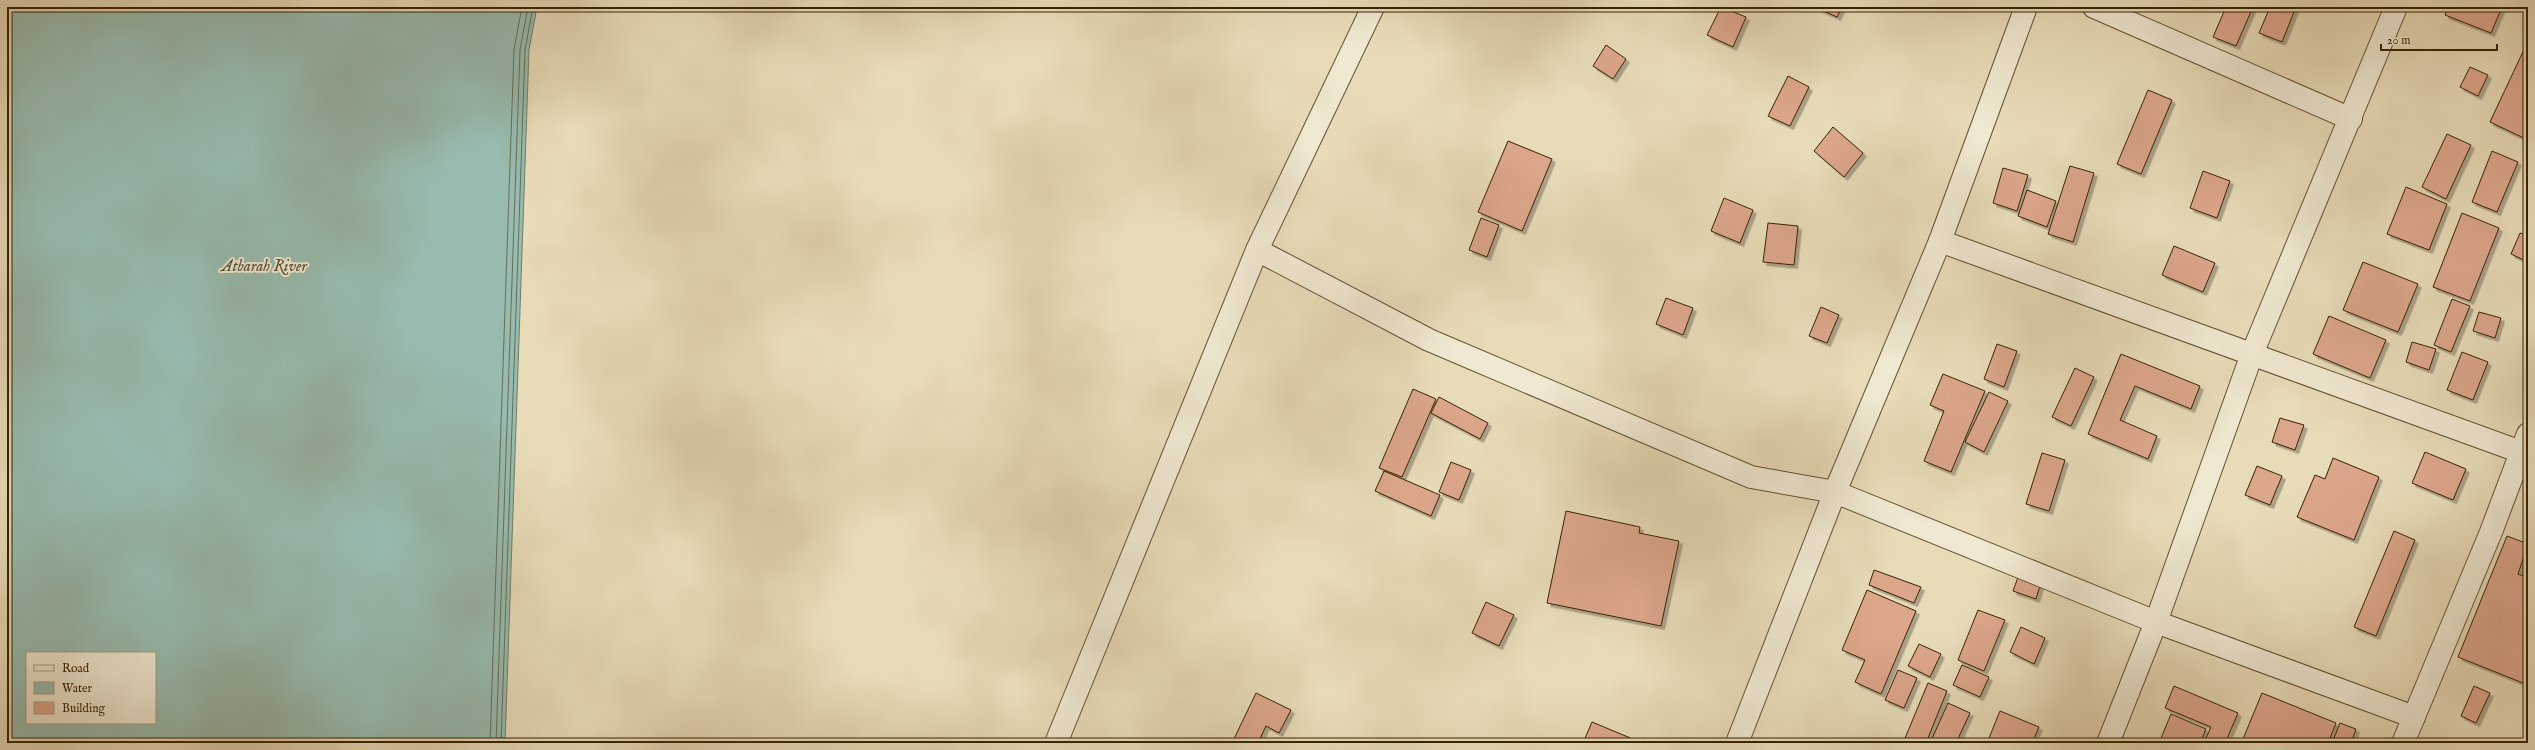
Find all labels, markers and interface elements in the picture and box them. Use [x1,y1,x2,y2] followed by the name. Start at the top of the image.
[2381,26,2497,52] scale bar
[2387,33,2410,48] text: 20 m
[219,257,308,277] water label: Atbarah River
[26,652,156,724] legend
[62,661,90,676] text: Road
[62,681,93,696] text: Water
[62,701,106,716] text: Building

